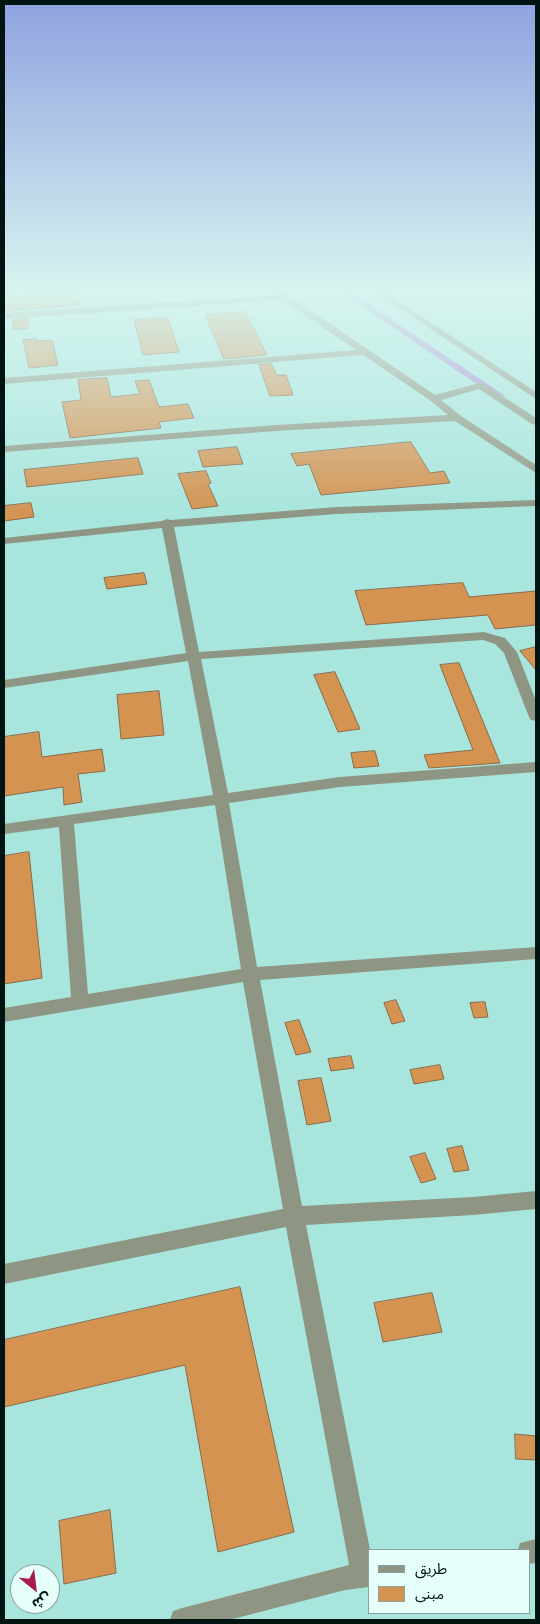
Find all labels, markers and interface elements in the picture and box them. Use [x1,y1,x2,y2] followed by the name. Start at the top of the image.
[368,1549,530,1614] legend
[415,1560,447,1578] text: طريق
[10,1564,60,1614] north arrow
[415,1585,444,1603] text: مبنى
[30,1590,54,1613] text: ش

